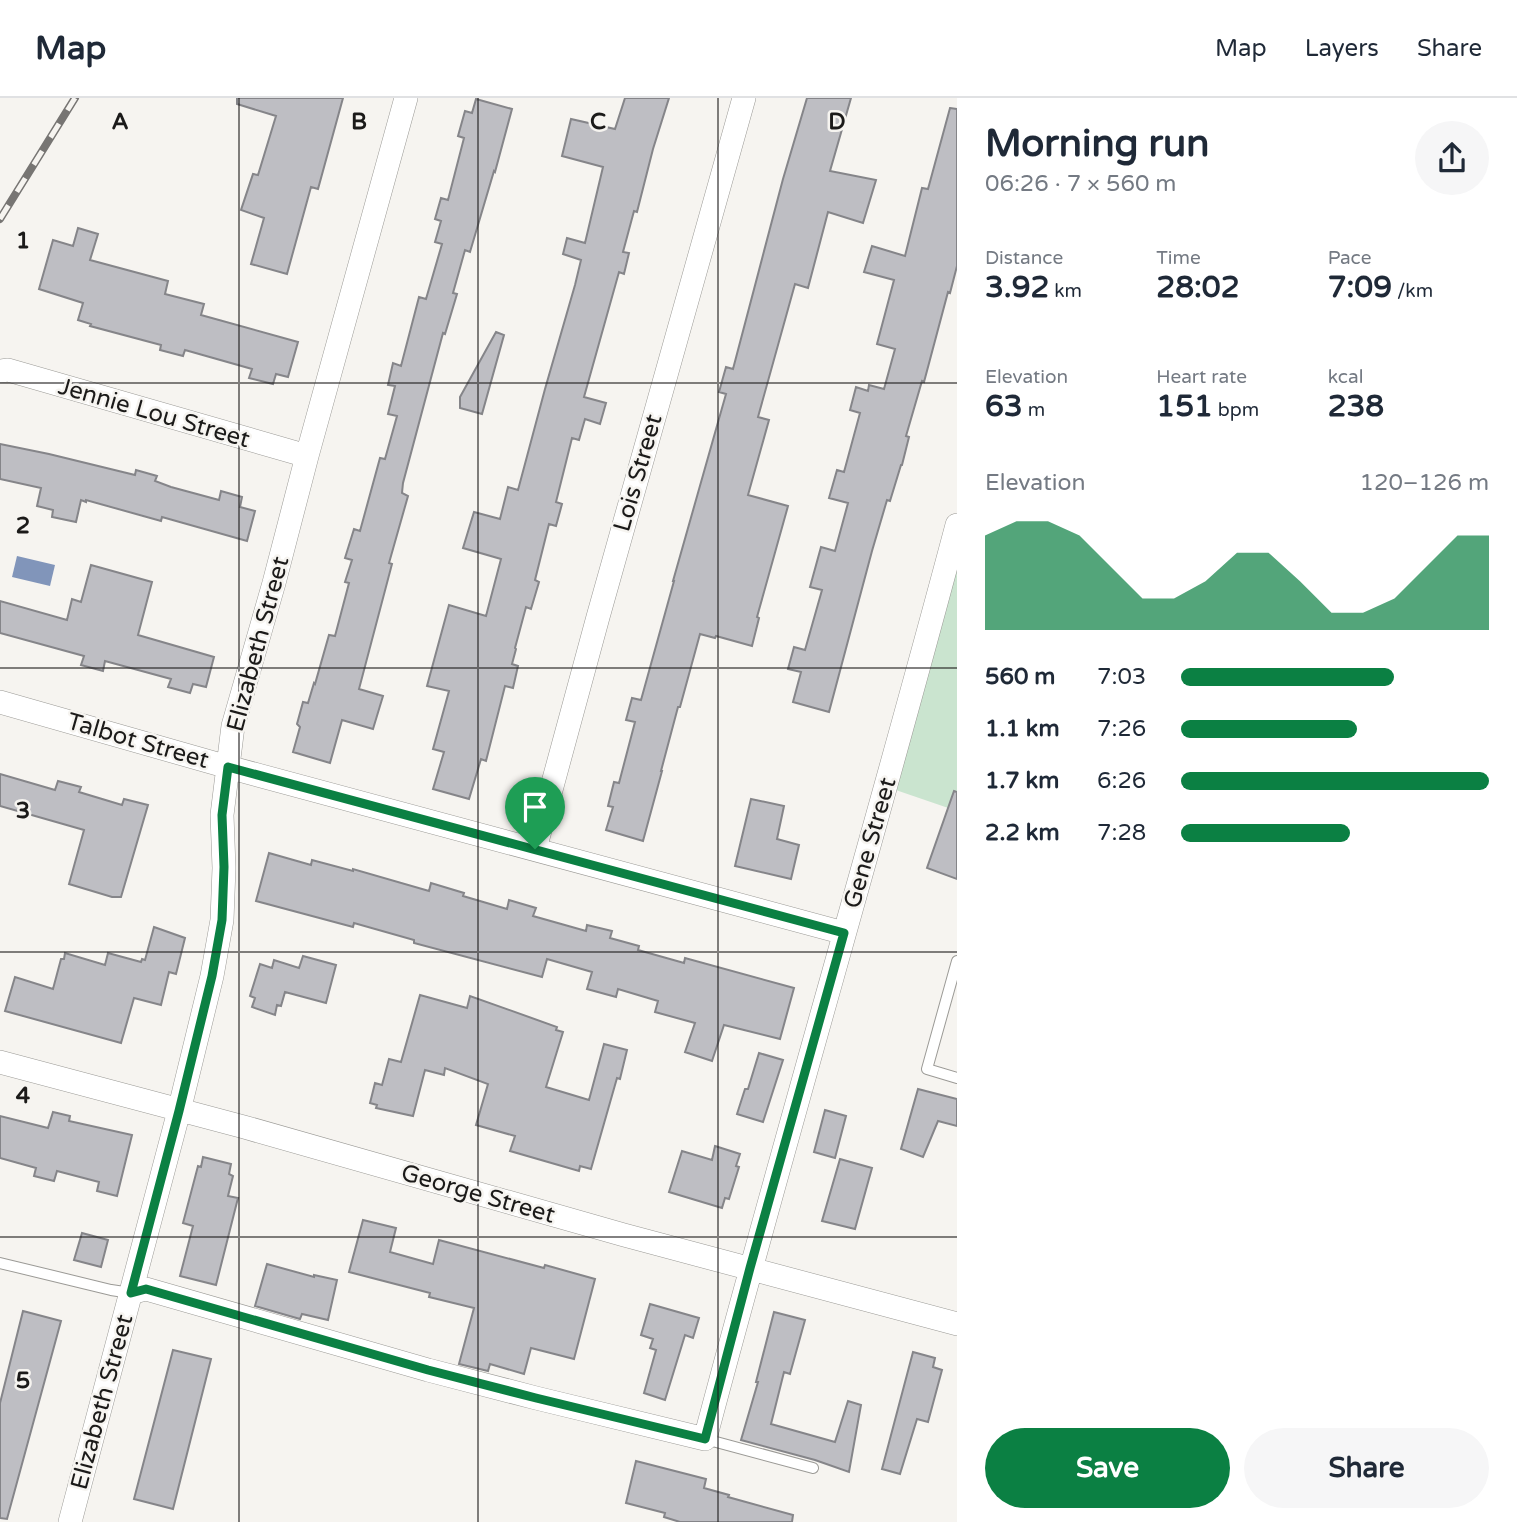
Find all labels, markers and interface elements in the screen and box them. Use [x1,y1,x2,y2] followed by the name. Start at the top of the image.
[35,29,106,68] text: Map
[1215,34,1267,63] text: Map
[1305,34,1379,63] text: Layers
[1417,34,1482,63] text: Share
[111,108,129,136] text: A
[351,108,367,136] text: B
[590,108,606,136] text: C
[828,108,846,136] text: D
[985,121,1209,167] text: Morning run
[1415,121,1489,195] button: share
[985,170,1176,198] text: 06:26 · 7 × 560 m
[16,227,30,255] text: 1
[985,247,1063,269] text: Distance
[1156,247,1201,269] text: Time
[1328,247,1371,269] text: Pace
[985,269,1049,306] text: 3.92
[1156,269,1240,306] text: 28:02
[1328,269,1392,306] text: 7:09
[1049,280,1082,302] text: km
[1392,280,1433,302] text: /km
[985,366,1068,388] text: Elevation
[1156,366,1247,388] text: Heart rate
[1328,366,1363,388] text: kcal
[55,372,253,454] street label: Jennie Lou Street
[985,388,1023,425] text: 63
[1156,388,1213,425] text: 151
[1328,388,1384,425] text: 238
[1023,399,1045,421] text: m
[1213,399,1259,421] text: bpm
[607,411,669,535] street label: Lois Street
[985,469,1086,497] text: Elevation
[1360,469,1489,497] text: 120–126 m
[16,512,30,540] text: 2
[221,553,295,735] street label: Elizabeth Street
[985,663,1055,691] text: 560 m
[1097,663,1146,691] text: 7:03
[64,707,212,775] street label: Talbot Street
[985,715,1060,743] text: 1.1 km
[1097,715,1146,743] text: 7:26
[985,767,1059,795] text: 1.7 km
[1097,767,1146,795] text: 6:26
[837,774,903,912] street label: Gene Street
[505,777,565,849] pin
[516,788,554,826] icon: arrive
[16,797,30,825] text: 3
[985,819,1060,847] text: 2.2 km
[1097,819,1146,847] text: 7:28
[16,1082,31,1110] text: 4
[398,1158,558,1230] street label: George Street
[65,1311,139,1493] street label: Elizabeth Street
[16,1367,30,1395] text: 5
[985,1428,1230,1508] button: Save
[1244,1428,1489,1508] button: Share

